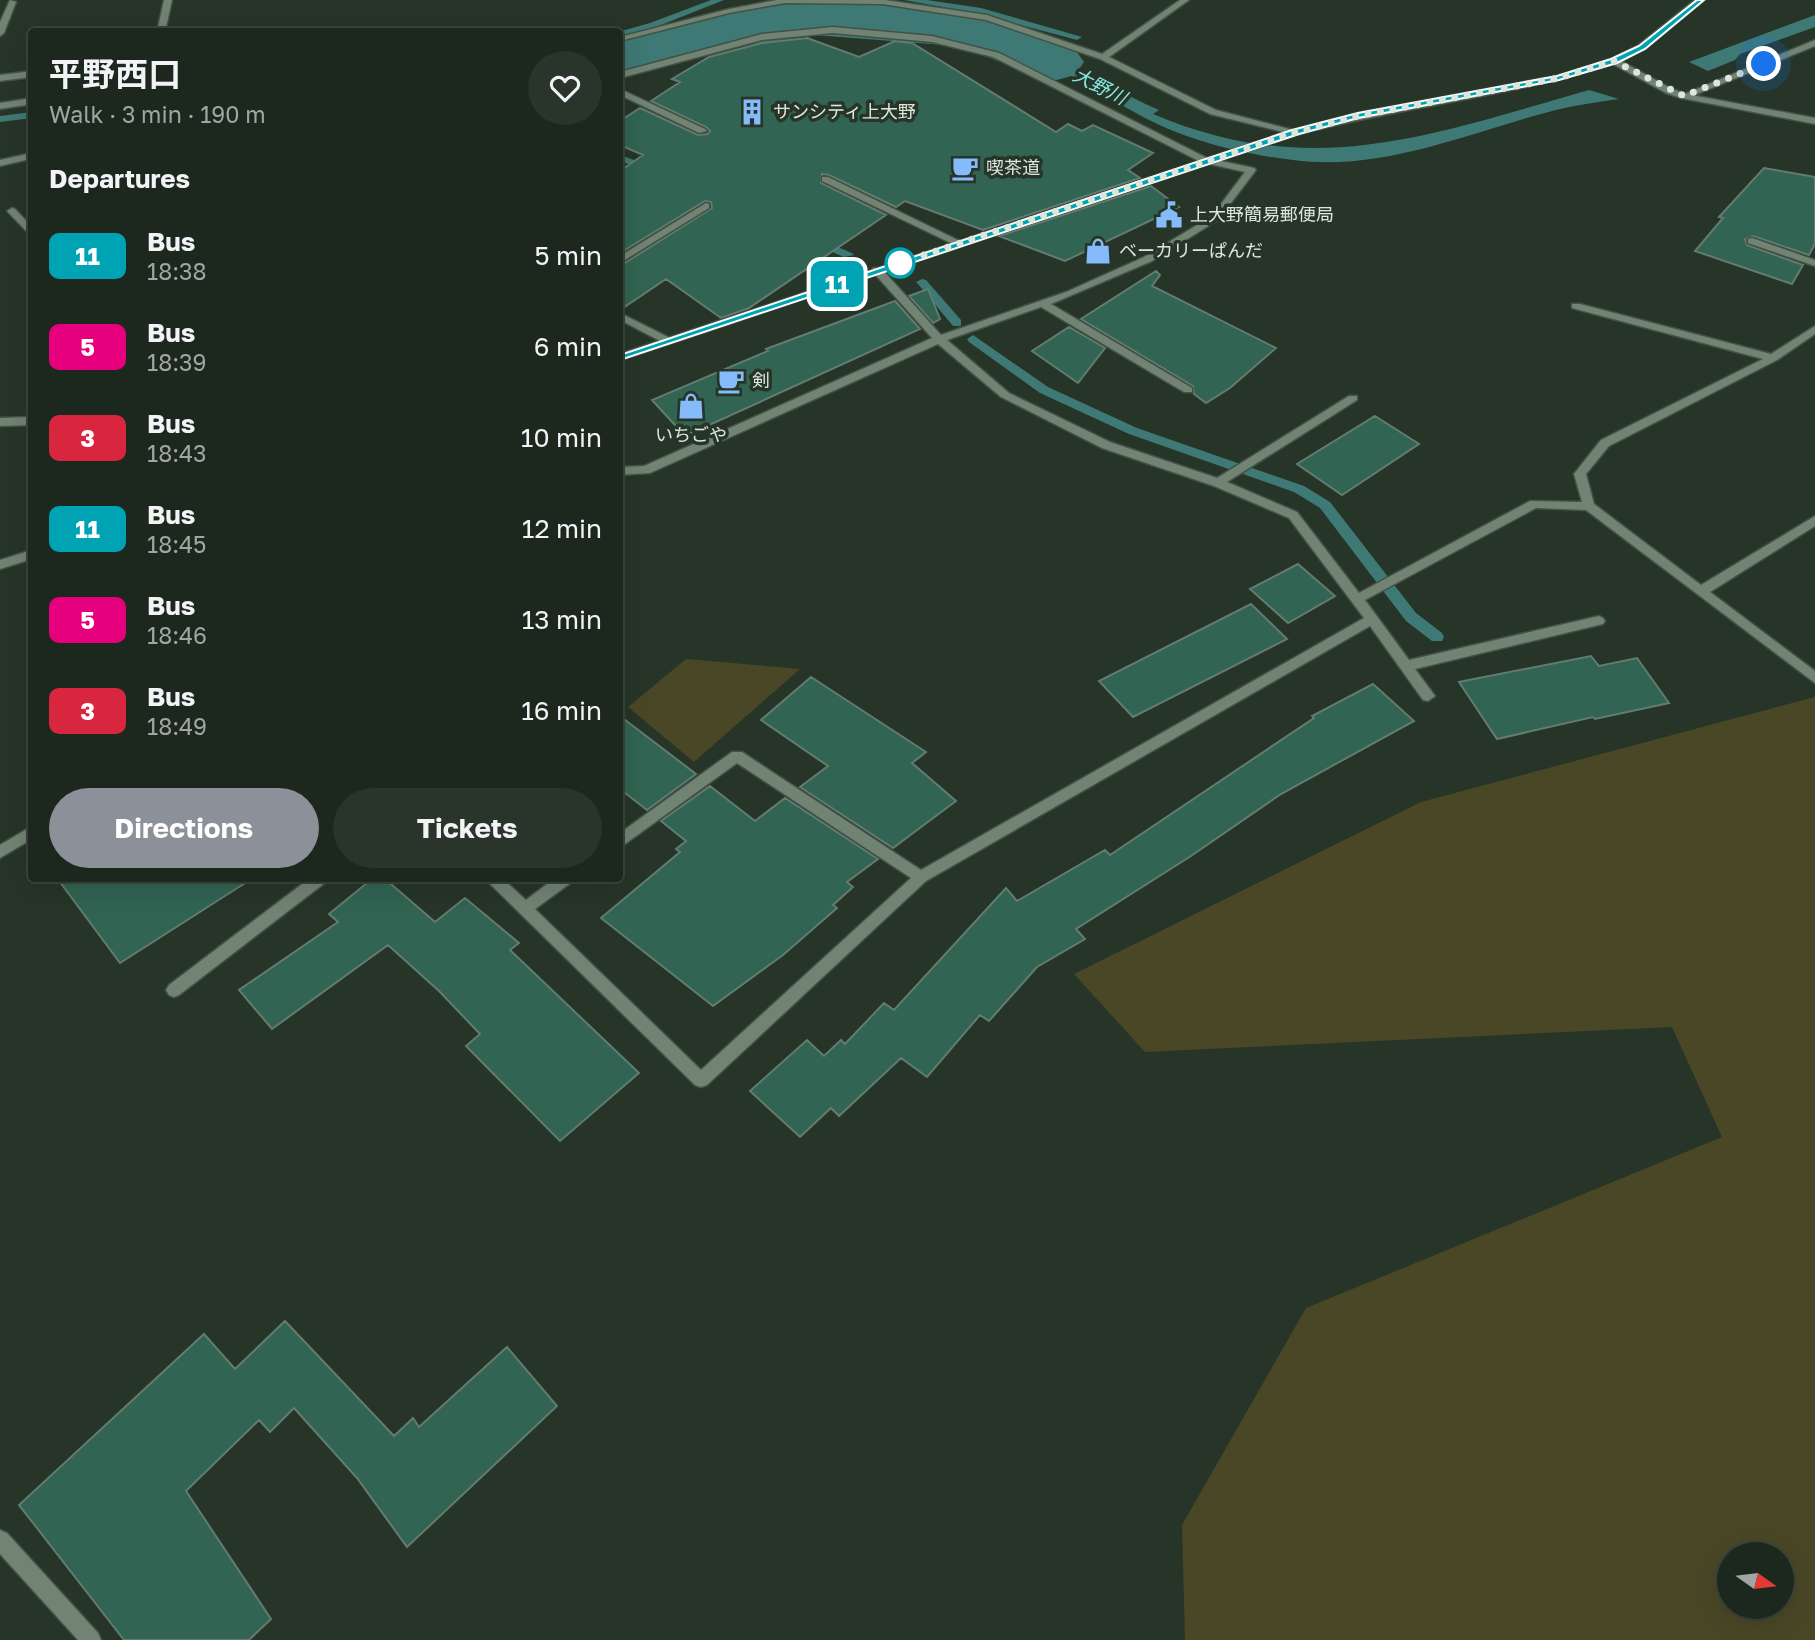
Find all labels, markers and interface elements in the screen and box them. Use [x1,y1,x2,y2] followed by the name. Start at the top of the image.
[1746,46,1781,81] your location
[528,51,602,125] button: heart
[49,54,181,93] text: 平野西口
[1070,62,1133,110] water label: 大野川
[737,97,767,127] building icon: サンシティ上大野
[49,100,266,128] text: Walk · 3 min · 190 m
[773,100,916,122] place label: サンシティ上大野
[950,153,980,183] cafe icon: 喫茶道
[986,156,1040,178] place label: 喫茶道
[49,163,190,194] text: Departures
[1154,200,1184,230] public building icon: 上大野簡易郵便局
[1190,203,1334,225] place label: 上大野簡易郵便局
[147,226,195,257] text: Bus
[1083,236,1113,266] shop icon: ベーカリーぱんだ
[1119,239,1263,261] place label: ベーカリーぱんだ
[534,240,602,271] text: 5 min
[75,241,100,270] text: 11
[885,248,915,278] unlabelled marker
[147,257,207,285] text: 18:38
[806,261,868,307] line badge: 11
[825,269,849,298] text: 11
[147,317,195,348] text: Bus
[534,331,602,362] text: 6 min
[80,332,95,361] text: 5
[147,348,206,376] text: 18:39
[716,366,746,396] cafe icon: 剣
[752,369,770,391] place label: 剣
[676,391,706,421] shop icon: いちごや
[147,408,195,439] text: Bus
[521,422,602,453] text: 10 min
[80,423,95,452] text: 3
[655,423,727,445] place label: いちごや
[147,439,207,467] text: 18:43
[147,499,195,530] text: Bus
[522,513,602,544] text: 12 min
[75,514,100,543] text: 11
[147,530,206,558] text: 18:45
[147,590,195,621] text: Bus
[522,604,602,635] text: 13 min
[80,605,95,634] text: 5
[147,621,207,649] text: 18:46
[147,681,195,712] text: Bus
[521,695,602,726] text: 16 min
[80,696,95,725] text: 3
[147,712,207,740] text: 18:49
[49,788,319,868] button: Directions
[333,788,602,868] button: Tickets
[1717,1542,1794,1619] north arrow
[1717,1542,1794,1619] map controls

